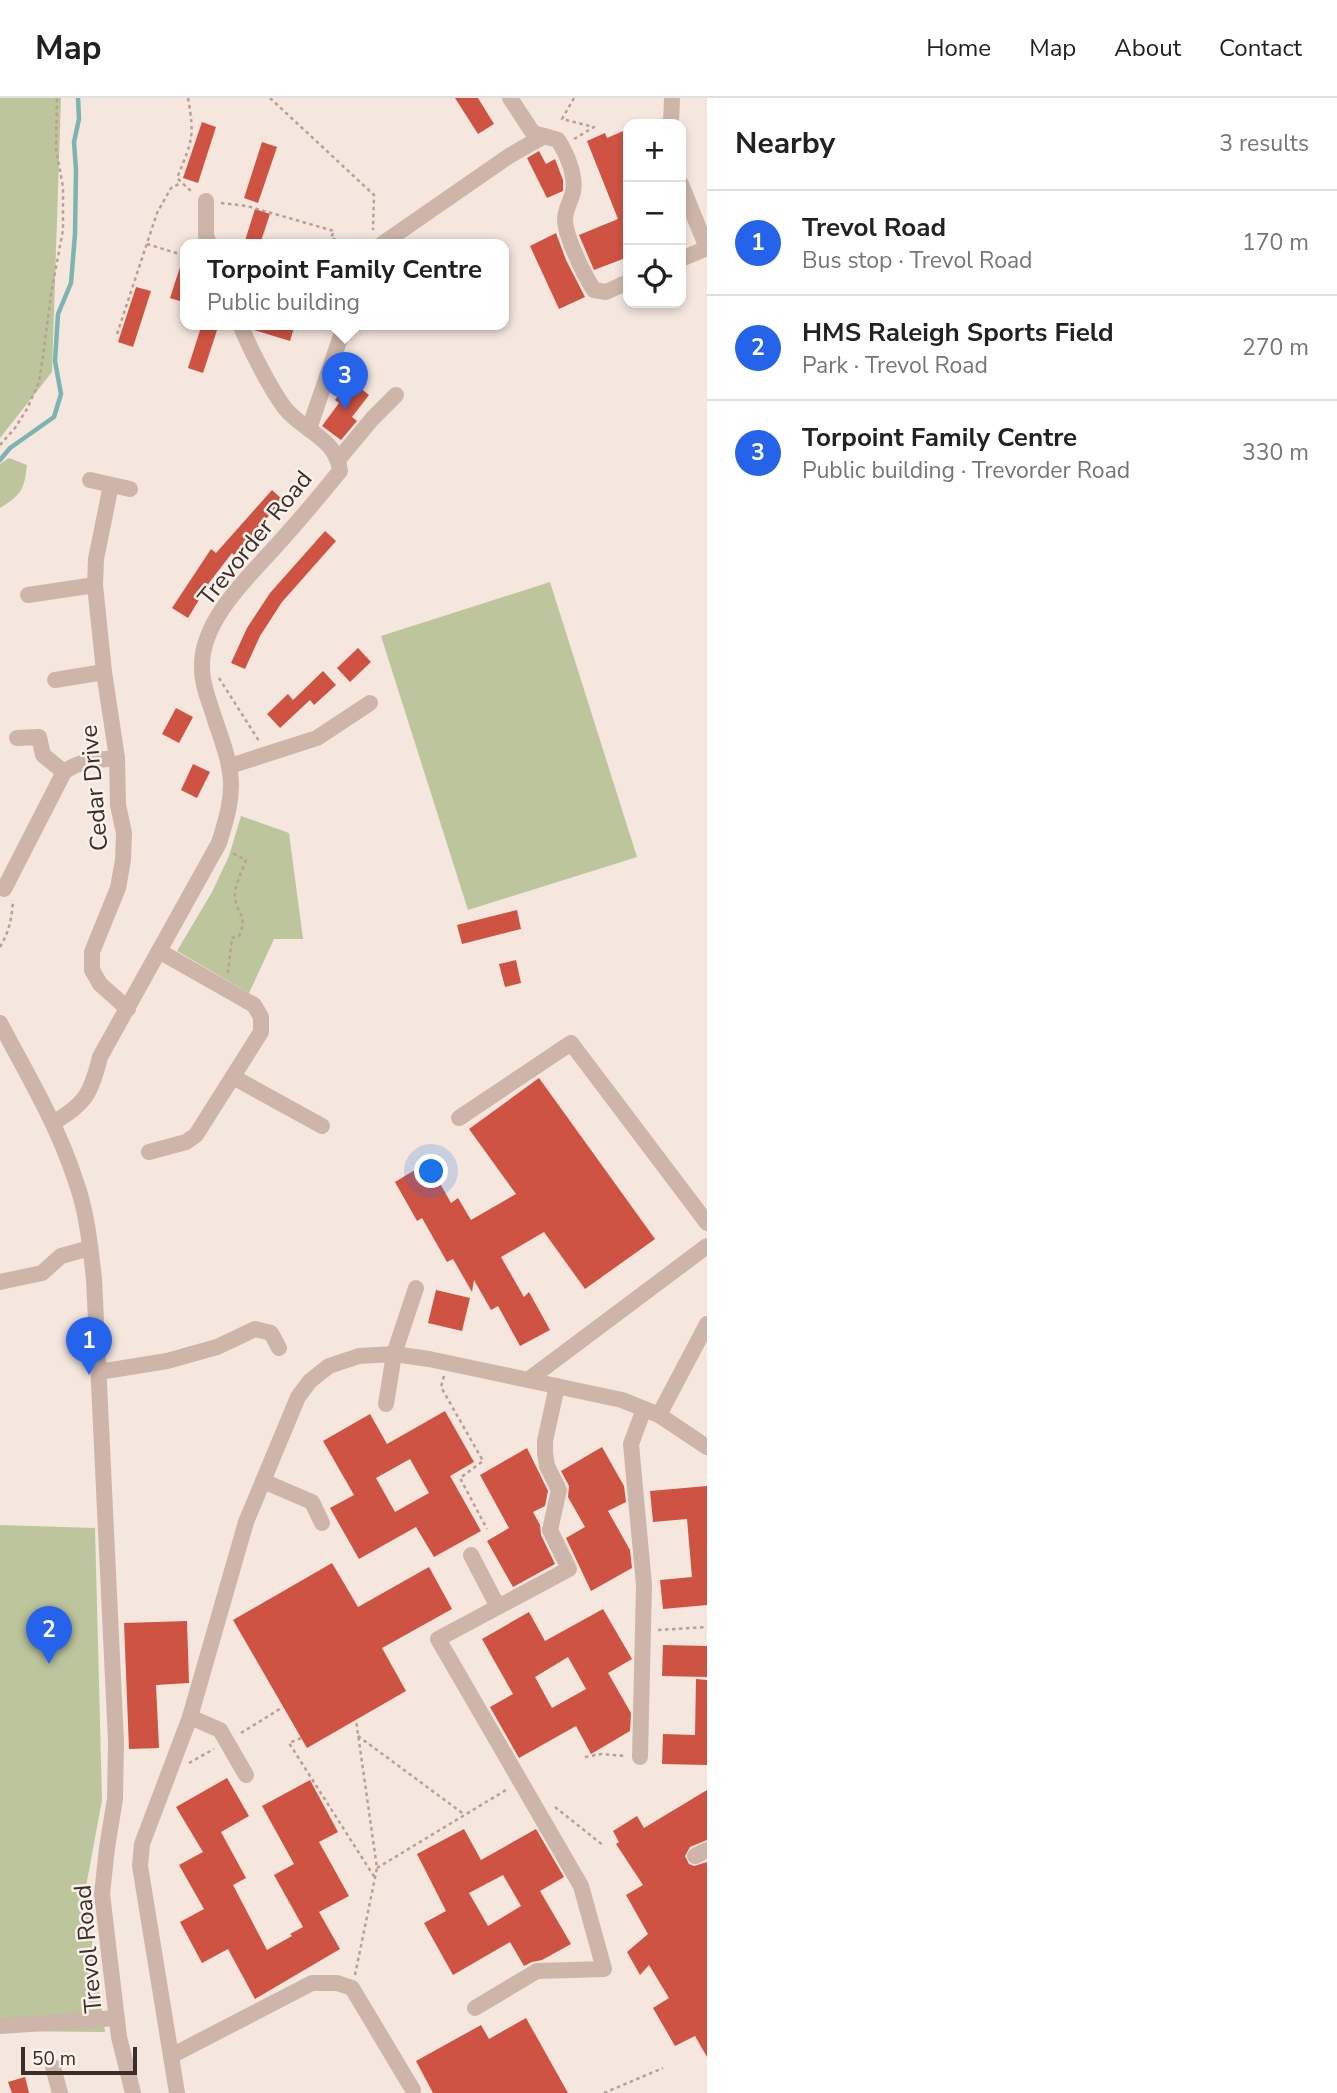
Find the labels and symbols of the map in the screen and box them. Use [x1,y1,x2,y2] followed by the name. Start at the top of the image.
[322,352,368,410] pin: 3
[191,464,319,612] street label: Trevorder Road
[73,724,115,852] street label: Cedar Drive
[414,1154,448,1188] your location
[66,1317,112,1375] pin: 1
[26,1606,72,1664] pin: 2
[66,1884,110,2014] street label: Trevol Road
[21,2044,136,2076] scale bar

